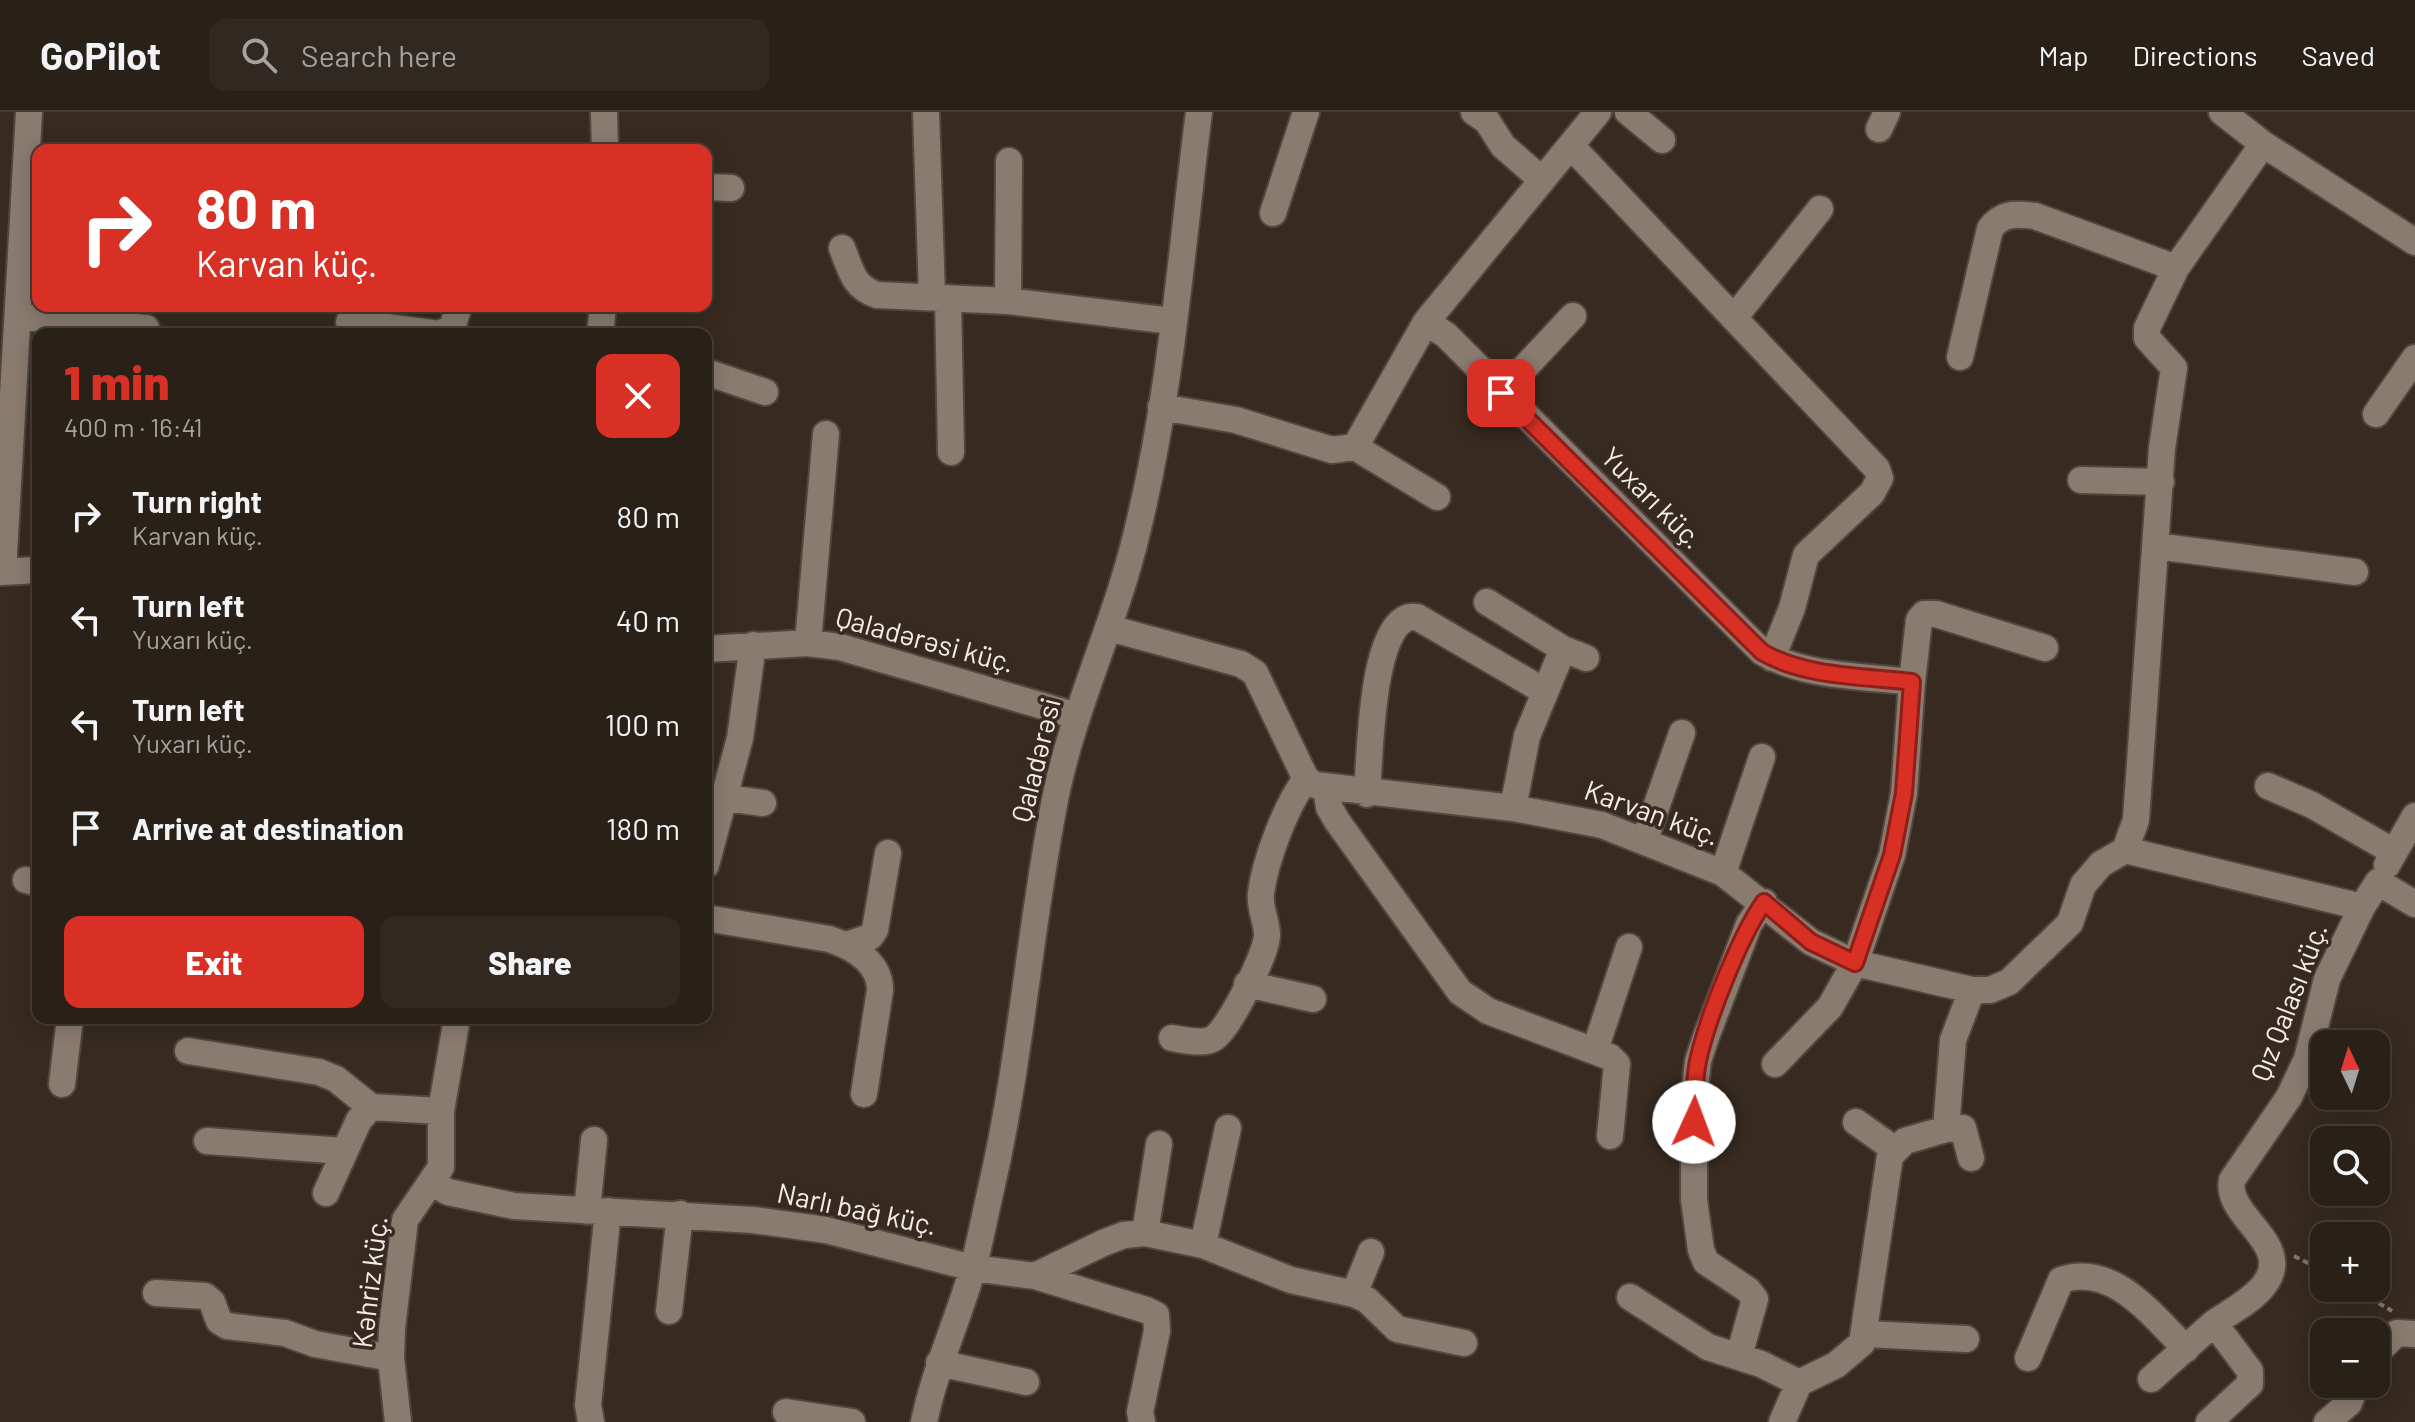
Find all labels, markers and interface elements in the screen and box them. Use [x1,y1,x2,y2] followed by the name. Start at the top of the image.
[209,19,769,91] search box
[40,32,161,78] text: GoPilot
[237,33,281,77] icon: search
[301,37,457,73] text: Search here
[2039,38,2088,72] text: Map
[2132,38,2258,72] text: Directions
[2302,38,2375,72] text: Saved
[196,173,316,240] text: 80 m
[64,176,168,280] icon: right
[196,241,377,284] text: Karvan küç.
[64,352,170,410] text: 1 min
[596,354,680,438] button: close
[1467,359,1535,427] pin
[1479,371,1523,415] icon: arrive
[64,411,203,442] text: 400 m · 16:41
[1595,439,1711,555] street label: Yuxarı küç.
[132,483,262,519] text: Turn right
[64,494,108,538] icon: right
[617,498,680,534] text: 80 m
[132,519,263,550] text: Karvan küç.
[132,587,245,623] text: Turn left
[64,598,108,642] icon: left
[832,599,1018,679] street label: Qaladərəsi küç.
[616,602,680,638] text: 40 m
[132,623,253,654] text: Yuxarı küç.
[132,691,245,727] text: Turn left
[1003,694,1067,825] street label: Qaladərəsi
[64,702,108,746] icon: left
[605,706,680,742] text: 100 m
[132,727,253,758] text: Yuxarı küç.
[1580,772,1724,852] street label: Karvan küç.
[64,806,108,850] icon: arrive
[132,810,404,846] text: Arrive at destination
[606,810,680,846] text: 180 m
[64,916,364,1008] button: Exit
[380,916,680,1008] button: Share
[2242,918,2334,1086] street label: Qız Qalası küç.
[2310,1030,2390,1110] north arrow
[2310,1030,2390,1398] map controls
[1652,1080,1736,1164] position arrow
[2310,1126,2390,1206] button: search
[774,1175,940,1242] street label: Narlı bağ küç.
[344,1214,394,1350] street label: Kəhriz küç.
[2310,1222,2390,1302] button: +
[2310,1318,2390,1398] button: −

